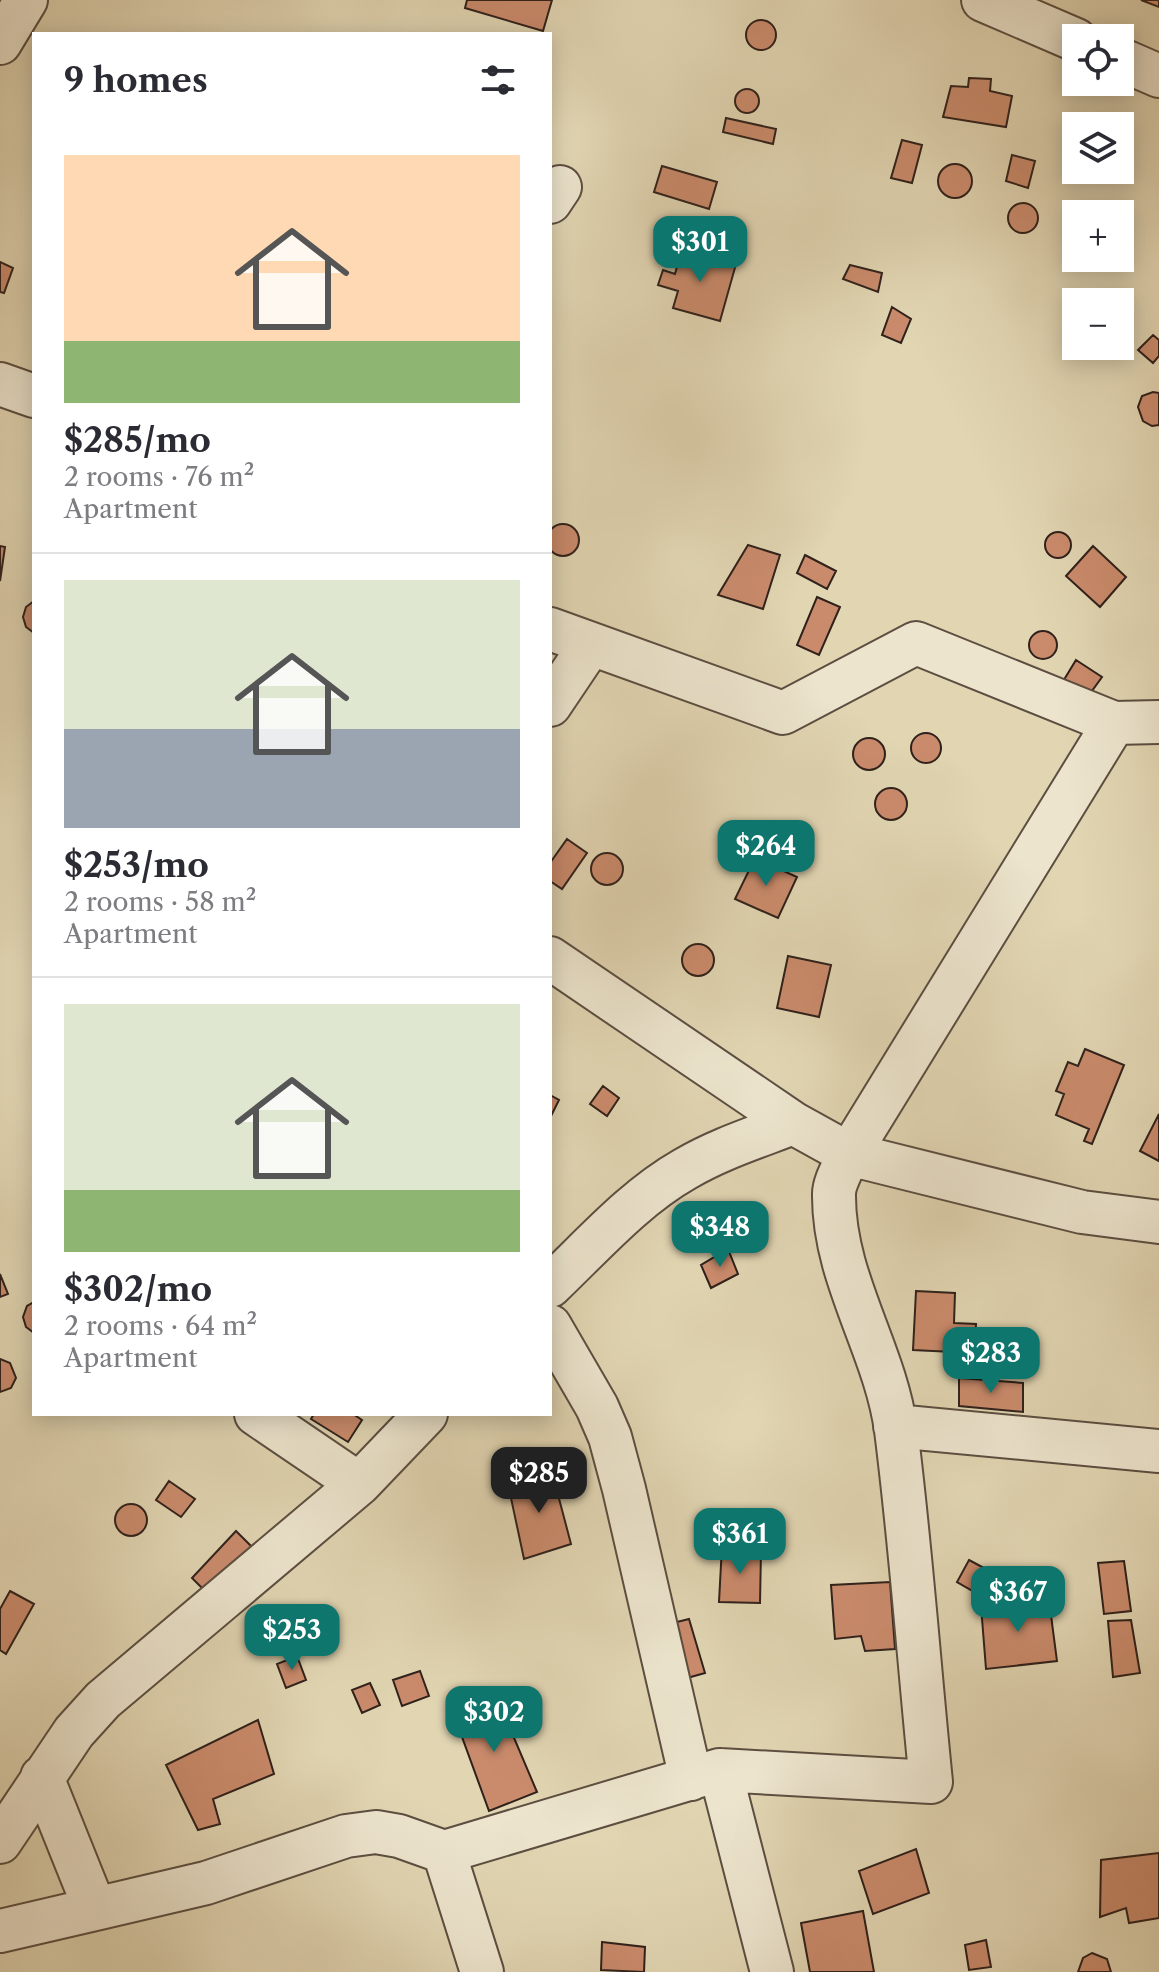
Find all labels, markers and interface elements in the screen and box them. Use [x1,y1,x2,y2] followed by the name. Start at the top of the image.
[1062,24,1134,360] map controls
[1062,24,1134,96] button: locate
[476,58,520,102] icon: filters
[64,59,208,101] text: 9 homes
[1062,112,1134,184] button: layers
[1062,200,1134,272] button: +
[220,207,364,351] icon: home
[653,216,747,284] pin: $301
[671,226,729,258] text: $301
[1062,288,1134,360] button: −
[64,419,211,461] text: $285/mo
[64,461,254,493] text: 2 rooms · 76 m²
[64,493,197,525] text: Apartment
[220,632,364,776] icon: home
[719,820,813,888] pin: $264
[736,830,796,862] text: $264
[64,844,209,886] text: $253/mo
[64,886,256,918] text: 2 rooms · 58 m²
[64,918,197,950] text: Apartment
[220,1056,364,1200] icon: home
[673,1201,767,1269] pin: $348
[690,1211,750,1243] text: $348
[64,1268,212,1310] text: $302/mo
[64,1310,257,1342] text: 2 rooms · 64 m²
[944,1327,1038,1395] pin: $283
[961,1337,1021,1369] text: $283
[64,1342,197,1374] text: Apartment
[492,1447,586,1515] pin: $285
[509,1457,569,1489] text: $285
[693,1508,787,1576] pin: $361
[712,1518,768,1550] text: $361
[971,1566,1065,1634] pin: $367
[989,1576,1047,1608] text: $367
[245,1604,339,1672] pin: $253
[263,1614,321,1646] text: $253
[447,1686,541,1754] pin: $302
[463,1696,525,1728] text: $302

